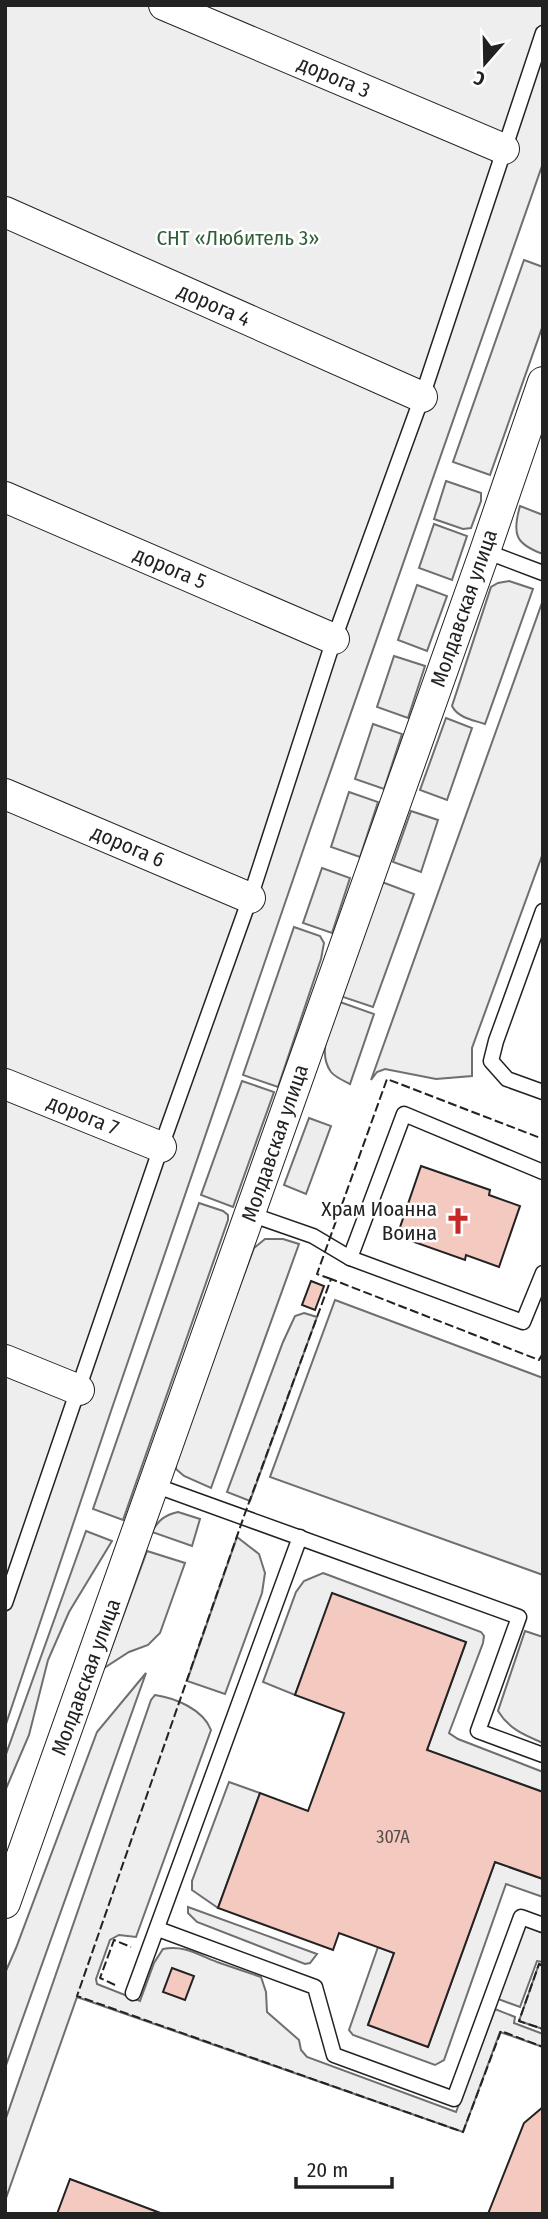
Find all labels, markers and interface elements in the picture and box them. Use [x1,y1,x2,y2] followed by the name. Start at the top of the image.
[450,28,520,98] north arrow
[294,50,374,104] street label: дорога 3
[471,66,488,91] text: С
[156,225,320,251] park label: СНТ «Любитель 3»
[174,278,254,332] street label: дорога 4
[425,526,503,690] street label: Молдавская улица
[130,541,210,595] street label: дорога 5
[88,819,168,873] street label: дорога 6
[236,1061,314,1225] street label: Молдавская улица
[43,1089,123,1141] street label: дорога 7
[321,1196,437,1246] place label: Храм Иоанна Воина
[443,1206,473,1236] church icon: Храм Иоанна Воина
[46,1595,126,1759] street label: Молдавская улица
[376,1826,410,1848] house number: 307А
[296,2146,392,2190] scale bar
[307,2157,348,2183] text: 20 m

